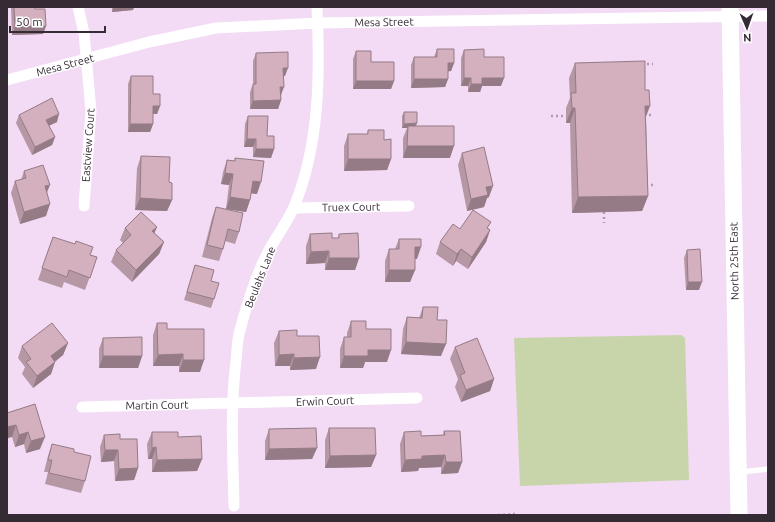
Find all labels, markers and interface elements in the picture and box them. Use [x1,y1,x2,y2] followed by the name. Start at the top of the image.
[10,8,105,34] scale bar
[727,8,767,48] north arrow
[16,15,43,28] text: 50 m
[354,15,414,29] street label: Mesa Street
[743,32,752,44] text: N
[35,51,96,78] street label: Mesa Street
[79,107,97,182] street label: Eastview Court
[322,200,381,214] street label: Truex Court
[727,221,741,300] street label: North 25th East
[242,245,278,309] street label: Beulahs Lane
[296,394,355,408] street label: Erwin Court
[125,398,189,412] street label: Martin Court

